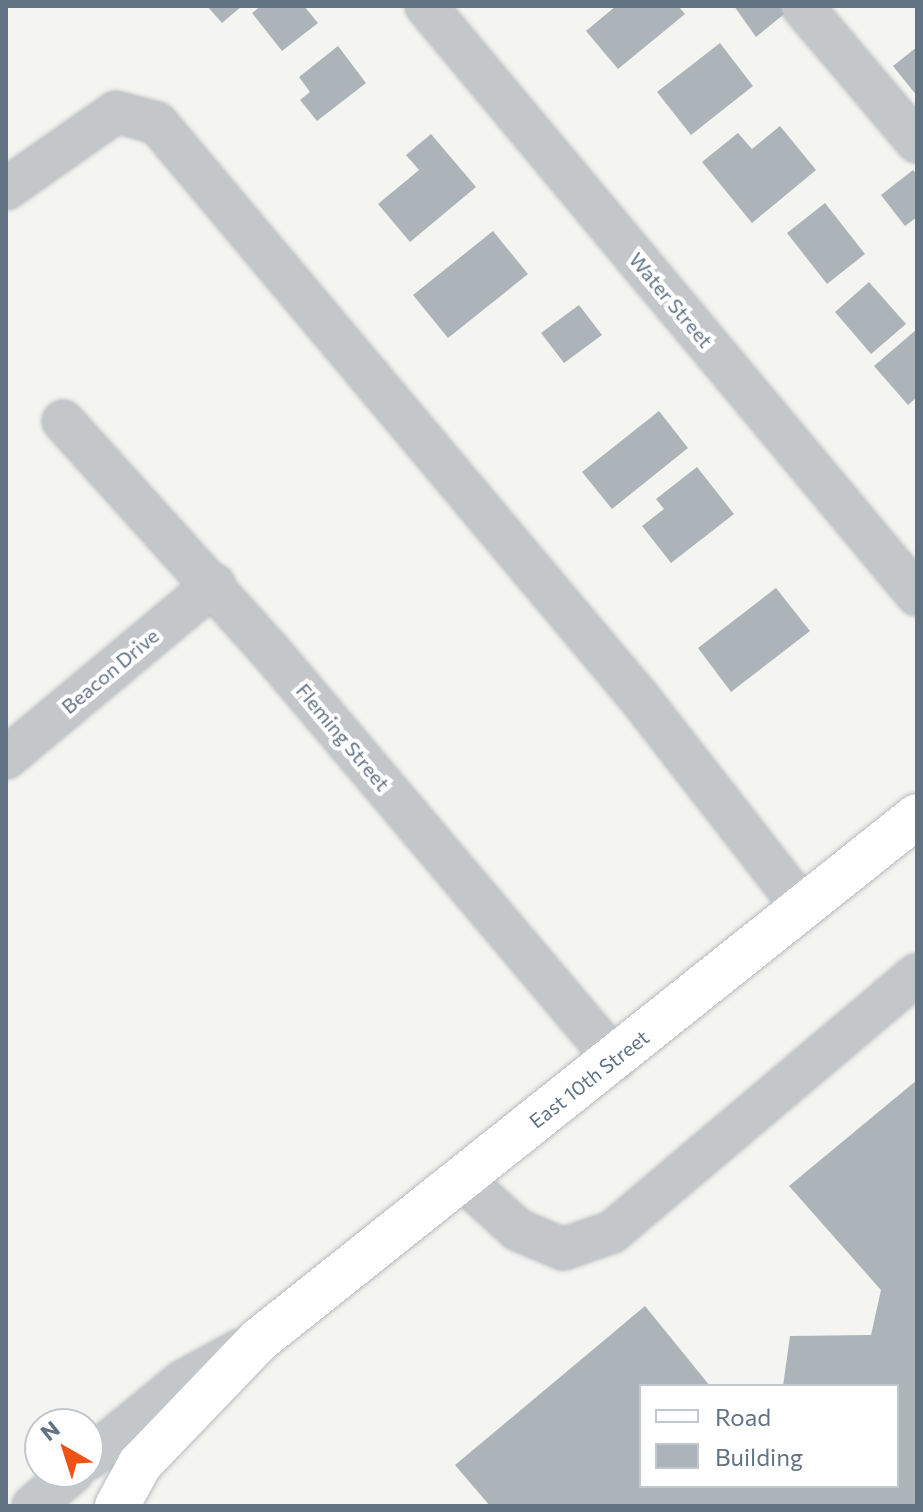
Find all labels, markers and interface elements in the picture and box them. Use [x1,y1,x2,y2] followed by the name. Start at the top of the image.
[624,248,718,352] street label: Water Street
[57,623,163,719] street label: Beacon Drive
[291,679,395,795] street label: Fleming Street
[524,1025,654,1133] street label: East 10th Street
[639,1384,899,1488] legend
[715,1402,771,1431] text: Road
[24,1408,104,1488] north arrow
[35,1415,65,1446] text: N
[715,1442,803,1471] text: Building

